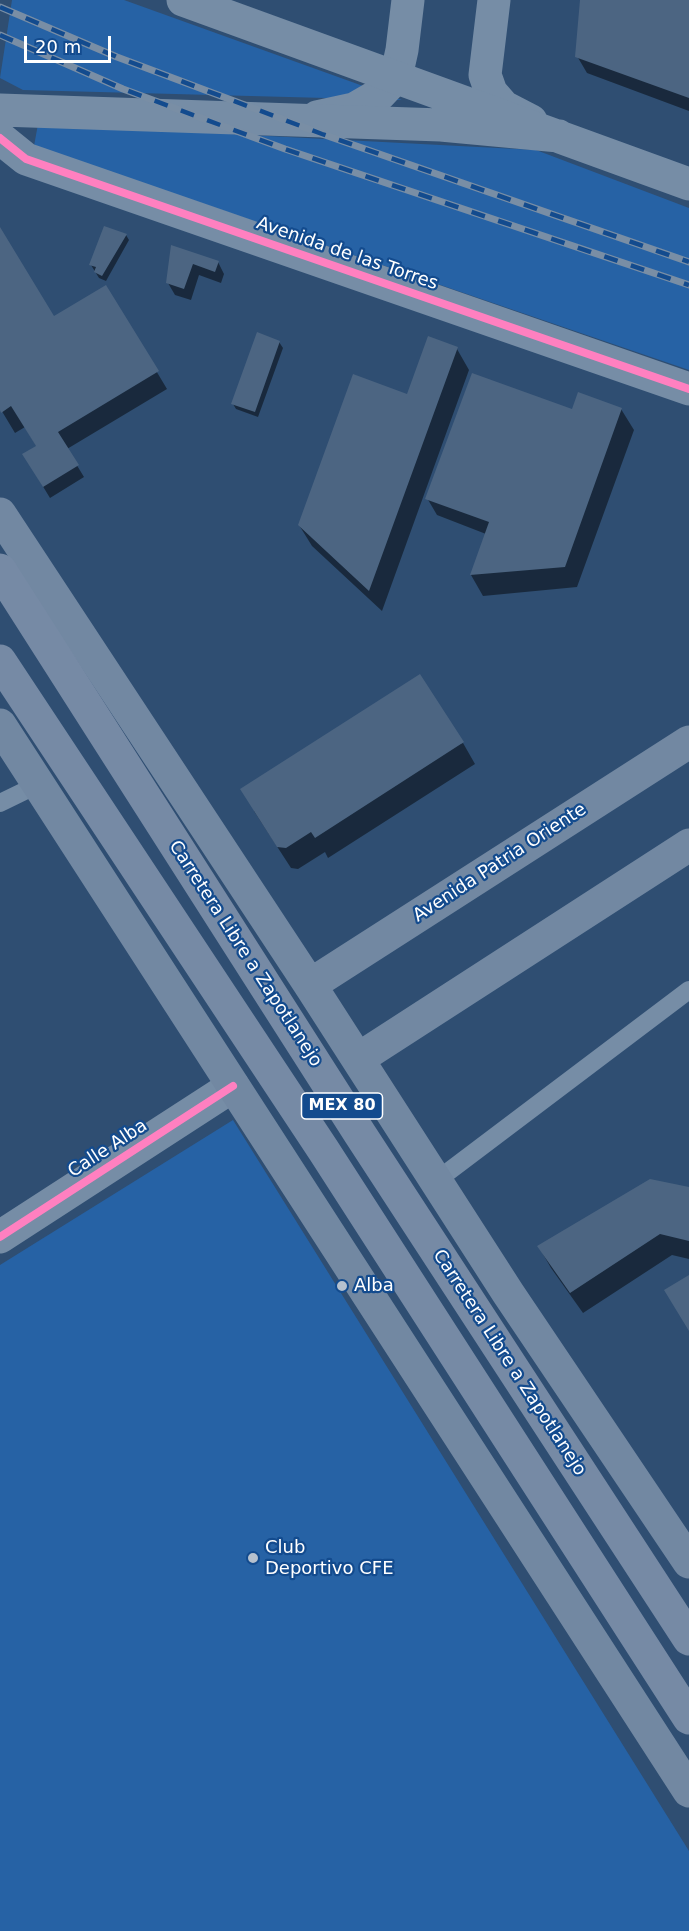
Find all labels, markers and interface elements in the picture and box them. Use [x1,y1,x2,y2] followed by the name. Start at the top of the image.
[27,24,114,62] scale bar
[35,36,81,57] text: 20 m
[253,213,441,295] street label: Avenida de las Torres
[409,799,591,927] street label: Avenida Patria Oriente
[164,837,326,1071] street label: Carretera Libre a Zapotlanejo
[302,1093,382,1119] road number: MEX 80
[64,1115,152,1183] street label: Calle Alba
[428,1246,590,1480] street label: Carretera Libre a Zapotlanejo
[354,1275,394,1297] place label: Alba
[335,1279,349,1293] marker: Alba
[265,1537,394,1580] place label: Club Deportivo CFE
[246,1551,260,1565] marker: Club Deportivo CFE

